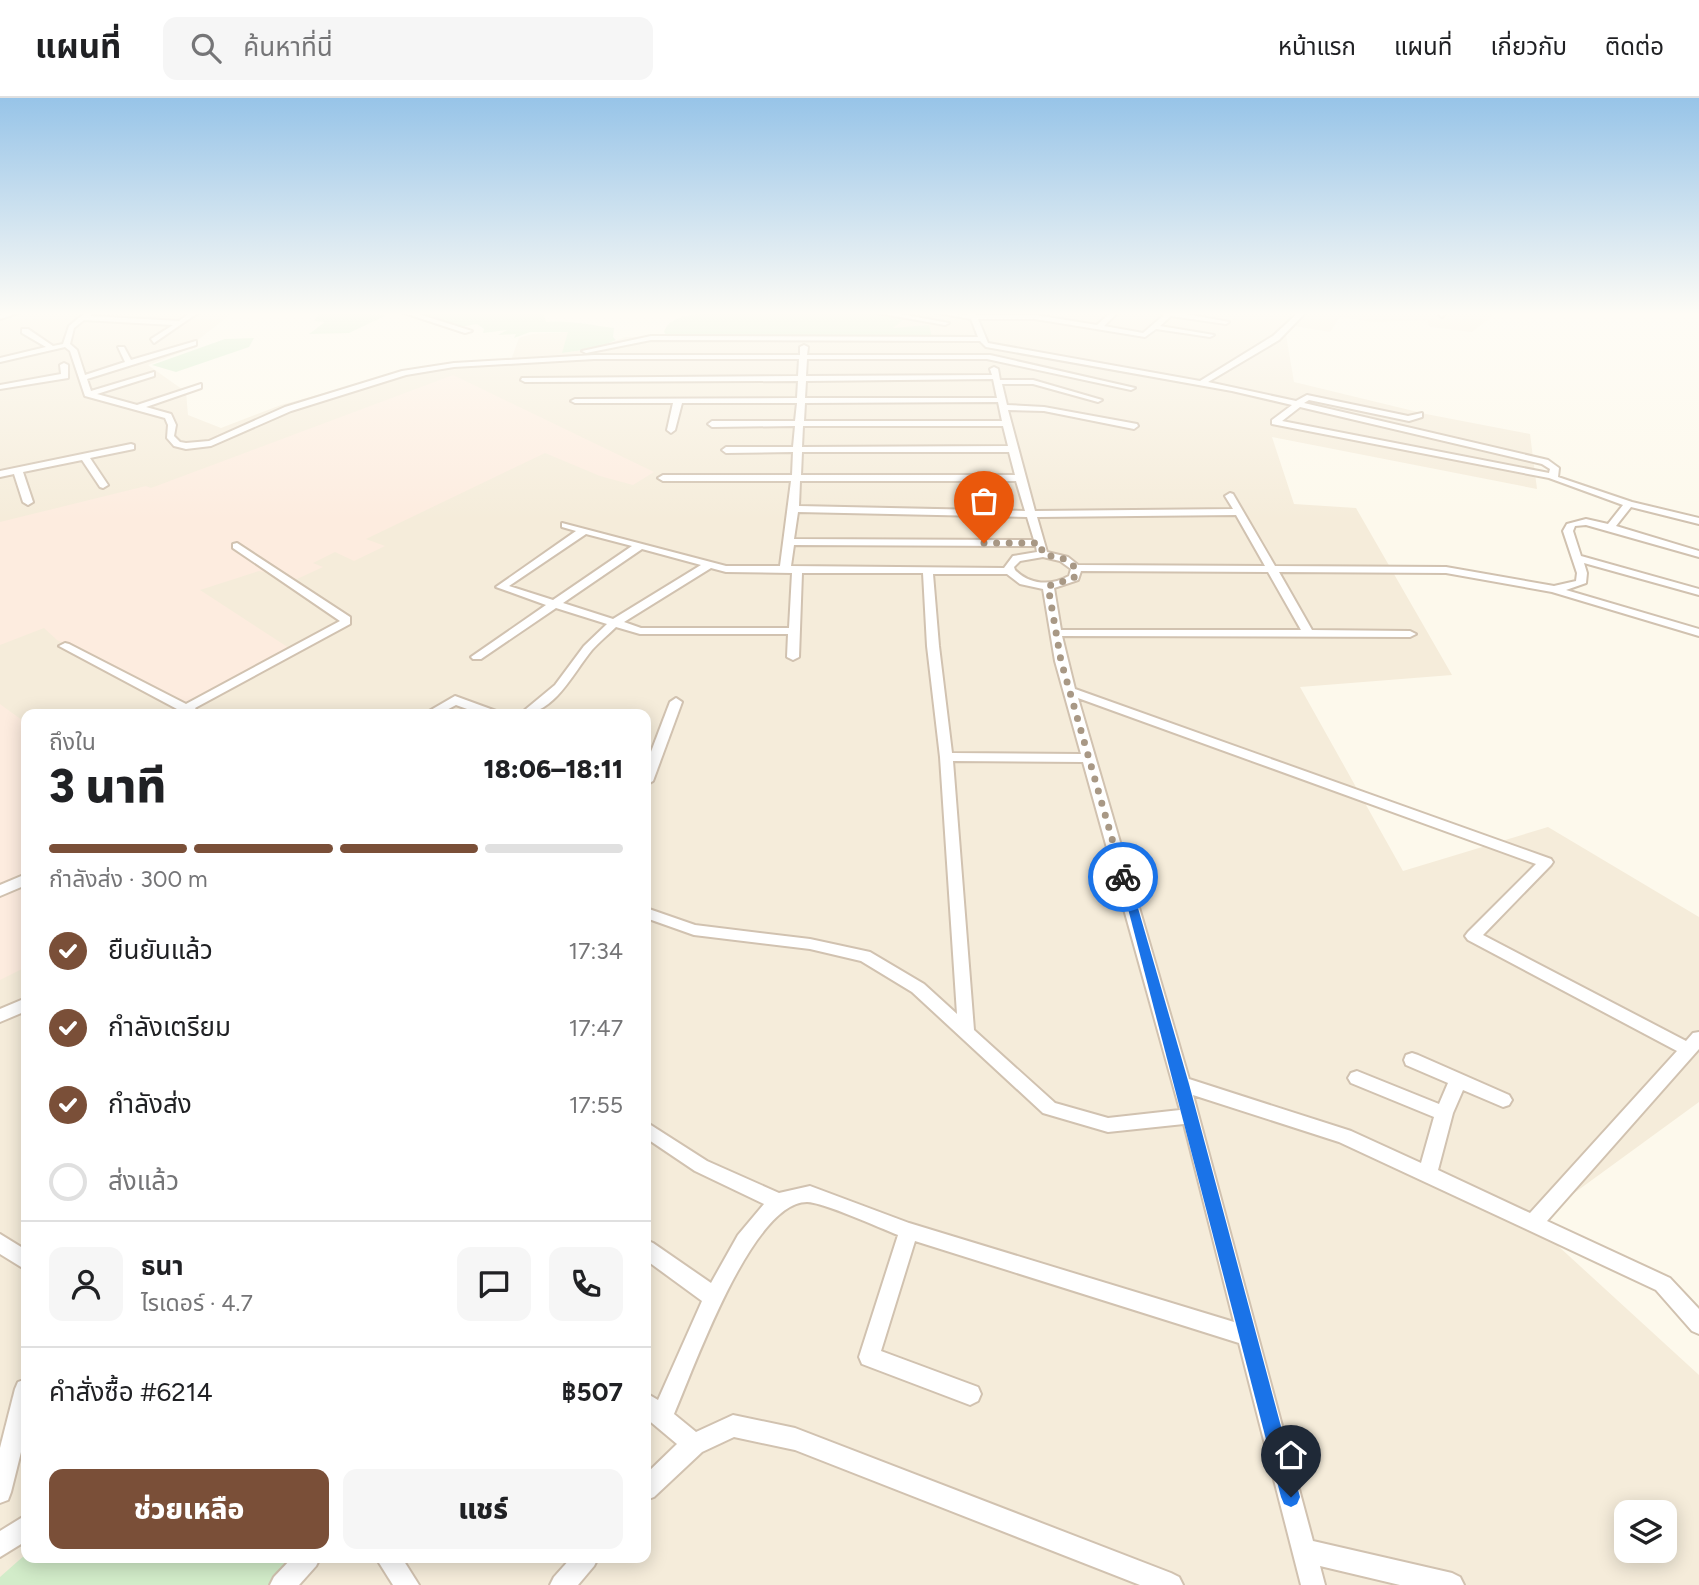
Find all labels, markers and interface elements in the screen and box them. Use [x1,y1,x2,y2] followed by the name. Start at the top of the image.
[163,17,653,80] search box
[35,27,121,66] text: แผนที่
[187,29,225,67] icon: search
[243,31,333,63] text: ค้นหาที่นี่
[1278,32,1356,61] text: หน้าแรก
[1394,32,1452,61] text: แผนที่
[1490,32,1567,61] text: เกี่ยวกับ
[1605,32,1664,61] text: ติดต่อ
[954,471,1014,543] pin
[965,482,1003,520] icon: bag
[49,728,96,756] text: ถึงใน
[484,753,623,785] text: 18:06–18:11
[49,758,166,814] text: 3 นาที
[1088,842,1158,912] courier
[1104,858,1142,896] icon: bike
[49,865,208,893] text: กำลังส่ง · 300 m
[49,932,87,970] icon: check
[108,934,213,966] text: ยืนยันแล้ว
[569,937,623,965] text: 17:34
[49,1009,87,1047] icon: check
[108,1011,231,1043] text: กำลังเตรียม
[569,1014,623,1042] text: 17:47
[49,1086,87,1124] icon: check
[108,1088,192,1120] text: กำลังส่ง
[569,1091,623,1119] text: 17:55
[108,1165,179,1197] text: ส่งแล้ว
[49,1247,123,1321] button: person
[457,1247,531,1321] button: chat
[549,1247,623,1321] button: phone
[141,1250,184,1282] text: ธนา
[141,1289,253,1317] text: ไรเดอร์ · 4.7
[49,1376,213,1408] text: คำสั่งซื้อ #6214
[561,1376,623,1408] text: ฿507
[1261,1425,1321,1497] pin
[1272,1436,1310,1474] icon: home
[49,1469,329,1549] button: ช่วยเหลือ
[343,1469,623,1549] button: แชร์
[1614,1500,1677,1563] map controls
[1614,1500,1677,1563] button: layers

